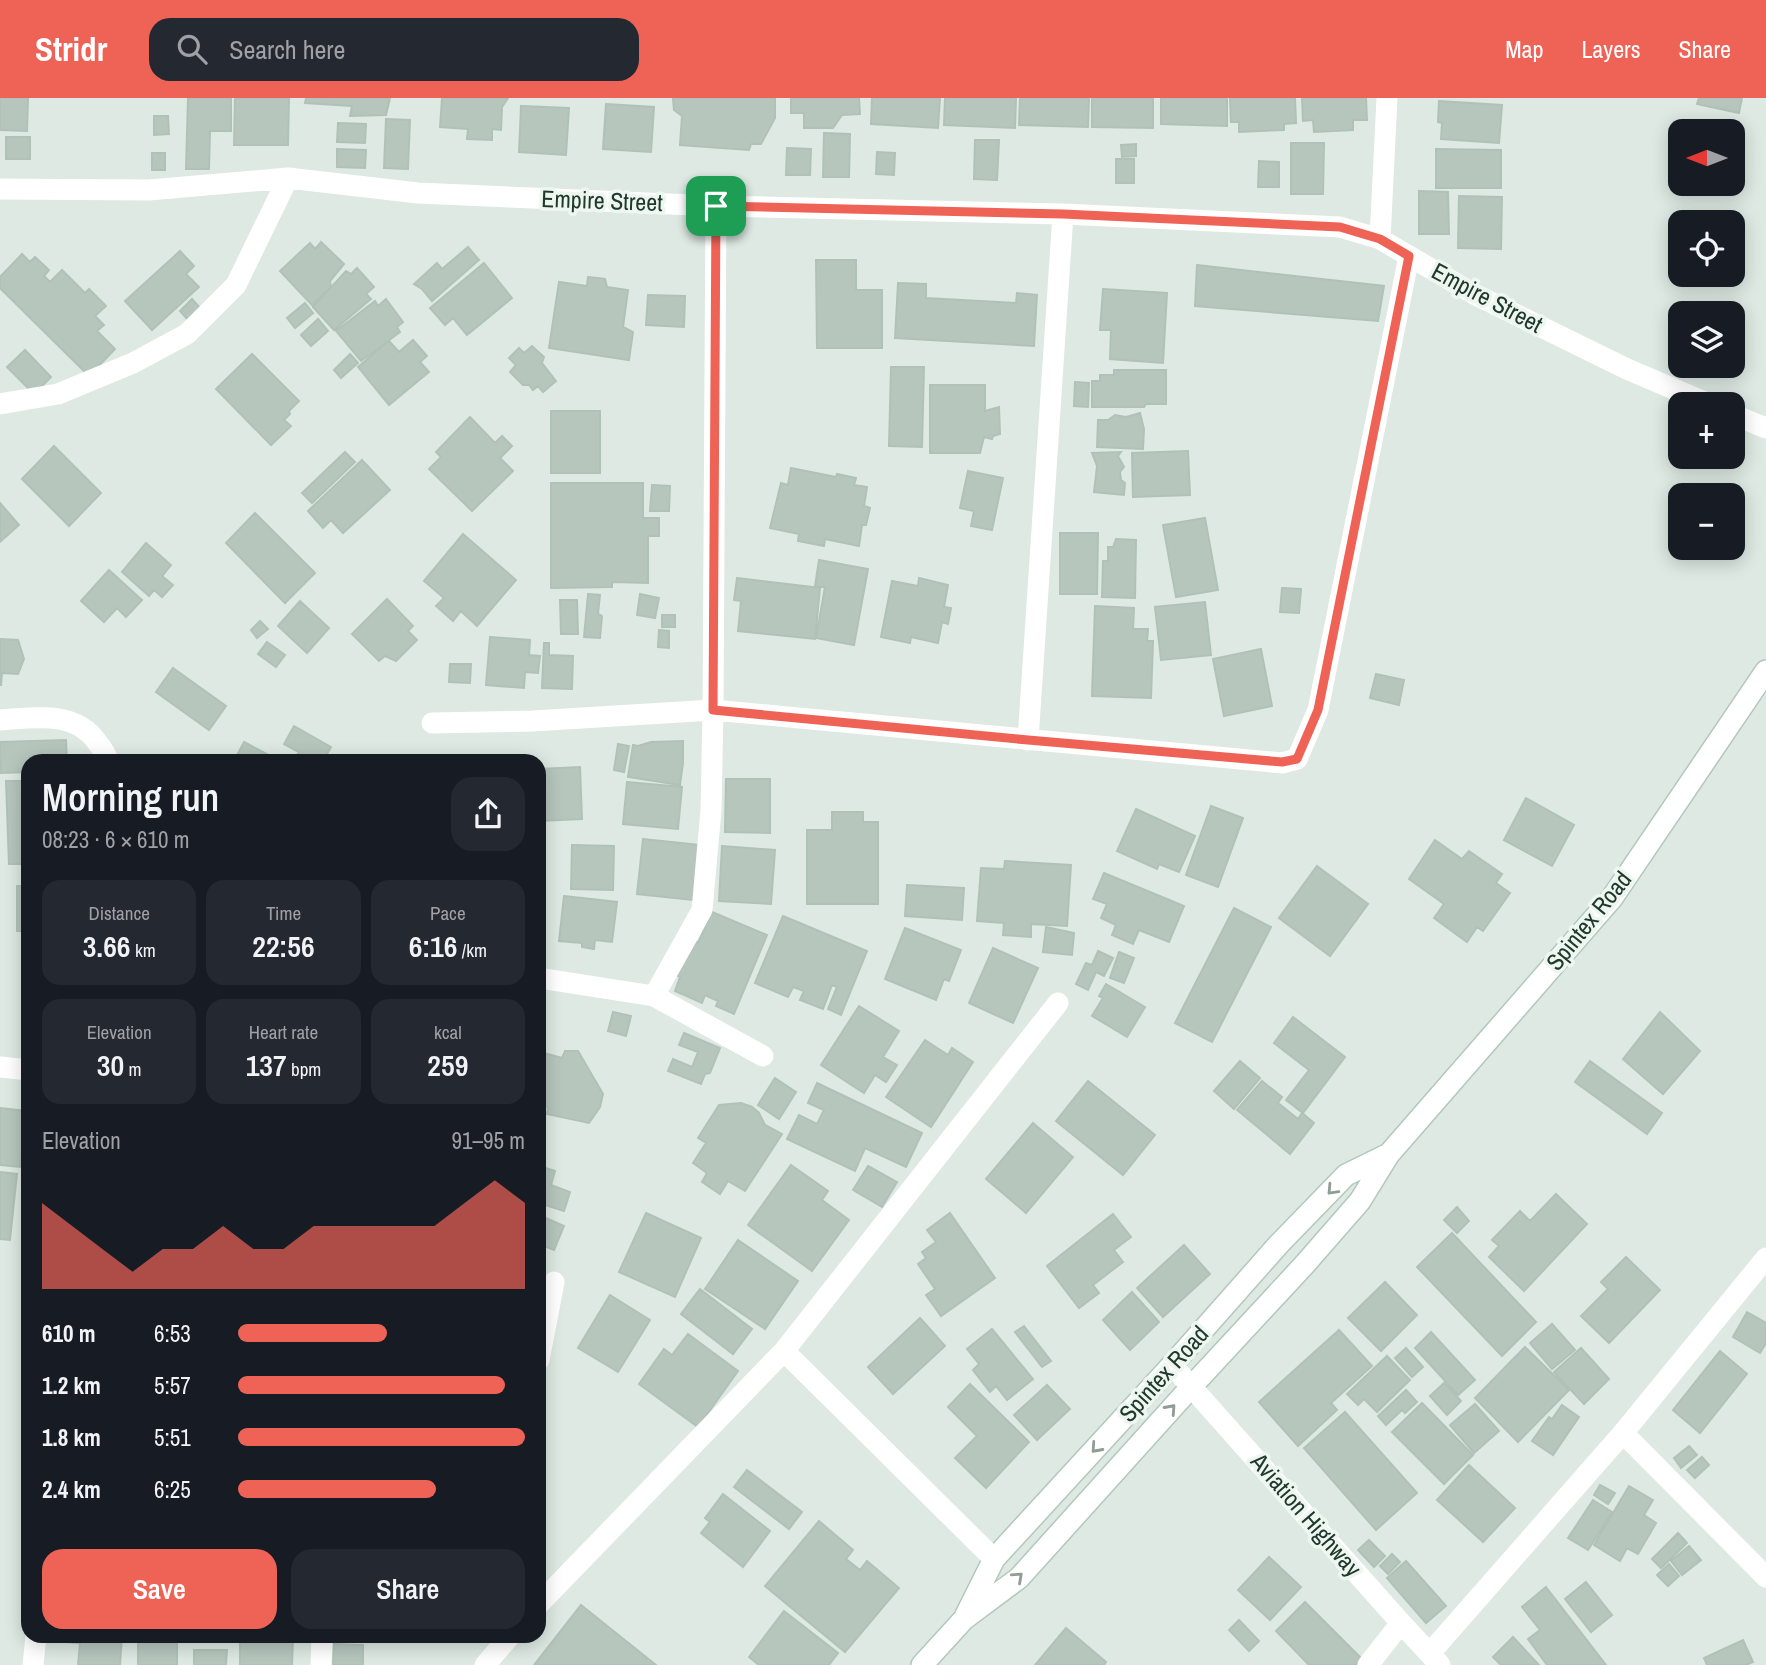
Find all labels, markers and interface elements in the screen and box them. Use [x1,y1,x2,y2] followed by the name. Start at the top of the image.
[149,18,639,81] search box
[35,27,107,71] text: Stridr
[173,30,211,68] icon: search
[229,32,345,67] text: Search here
[1505,33,1543,65] text: Map
[1581,33,1640,65] text: Layers
[1678,33,1731,65] text: Share
[1668,119,1745,196] north arrow
[1668,119,1745,560] map controls
[686,176,746,236] pin
[541,182,664,218] street label: Empire Street
[697,187,735,225] icon: arrive
[1668,210,1745,287] button: locate
[1426,254,1549,340] street label: Empire Street
[1668,301,1745,378] button: layers
[1668,392,1745,469] button: +
[1668,483,1745,560] button: −
[42,772,219,823] text: Morning run
[451,777,525,851] button: share
[42,824,189,855] text: 08:23 · 6 × 610 m
[1538,864,1638,977] street label: Spintex Road
[88,900,150,926] text: Distance
[266,900,301,926] text: Time
[430,900,466,926] text: Pace
[83,926,131,966] text: 3.66
[252,926,315,966] text: 22:56
[409,926,457,966] text: 6:16
[131,937,156,963] text: km
[457,937,487,963] text: /km
[87,1019,152,1045] text: Elevation
[249,1019,318,1045] text: Heart rate
[434,1019,462,1045] text: kcal
[97,1045,124,1085] text: 30
[246,1045,287,1085] text: 137
[427,1045,468,1085] text: 259
[124,1056,142,1082] text: m
[287,1056,321,1082] text: bpm
[42,1125,121,1156] text: Elevation
[452,1125,525,1156] text: 91–95 m
[1328,1182,1340,1195] one-way arrow
[42,1318,95,1349] text: 610 m
[154,1318,191,1349] text: 6:53
[1111,1318,1215,1428] street label: Spintex Road
[42,1370,101,1401] text: 1.2 km
[154,1370,191,1401] text: 5:57
[1163,1404,1175,1417] one-way arrow
[42,1422,101,1453] text: 1.8 km
[154,1422,191,1453] text: 5:51
[1092,1440,1104,1453] one-way arrow
[1244,1445,1369,1583] street label: Aviation Highway
[42,1474,101,1505] text: 2.4 km
[154,1474,191,1505] text: 6:25
[42,1549,277,1629] button: Save
[291,1549,525,1629] button: Share
[1010,1573,1023,1586] one-way arrow

